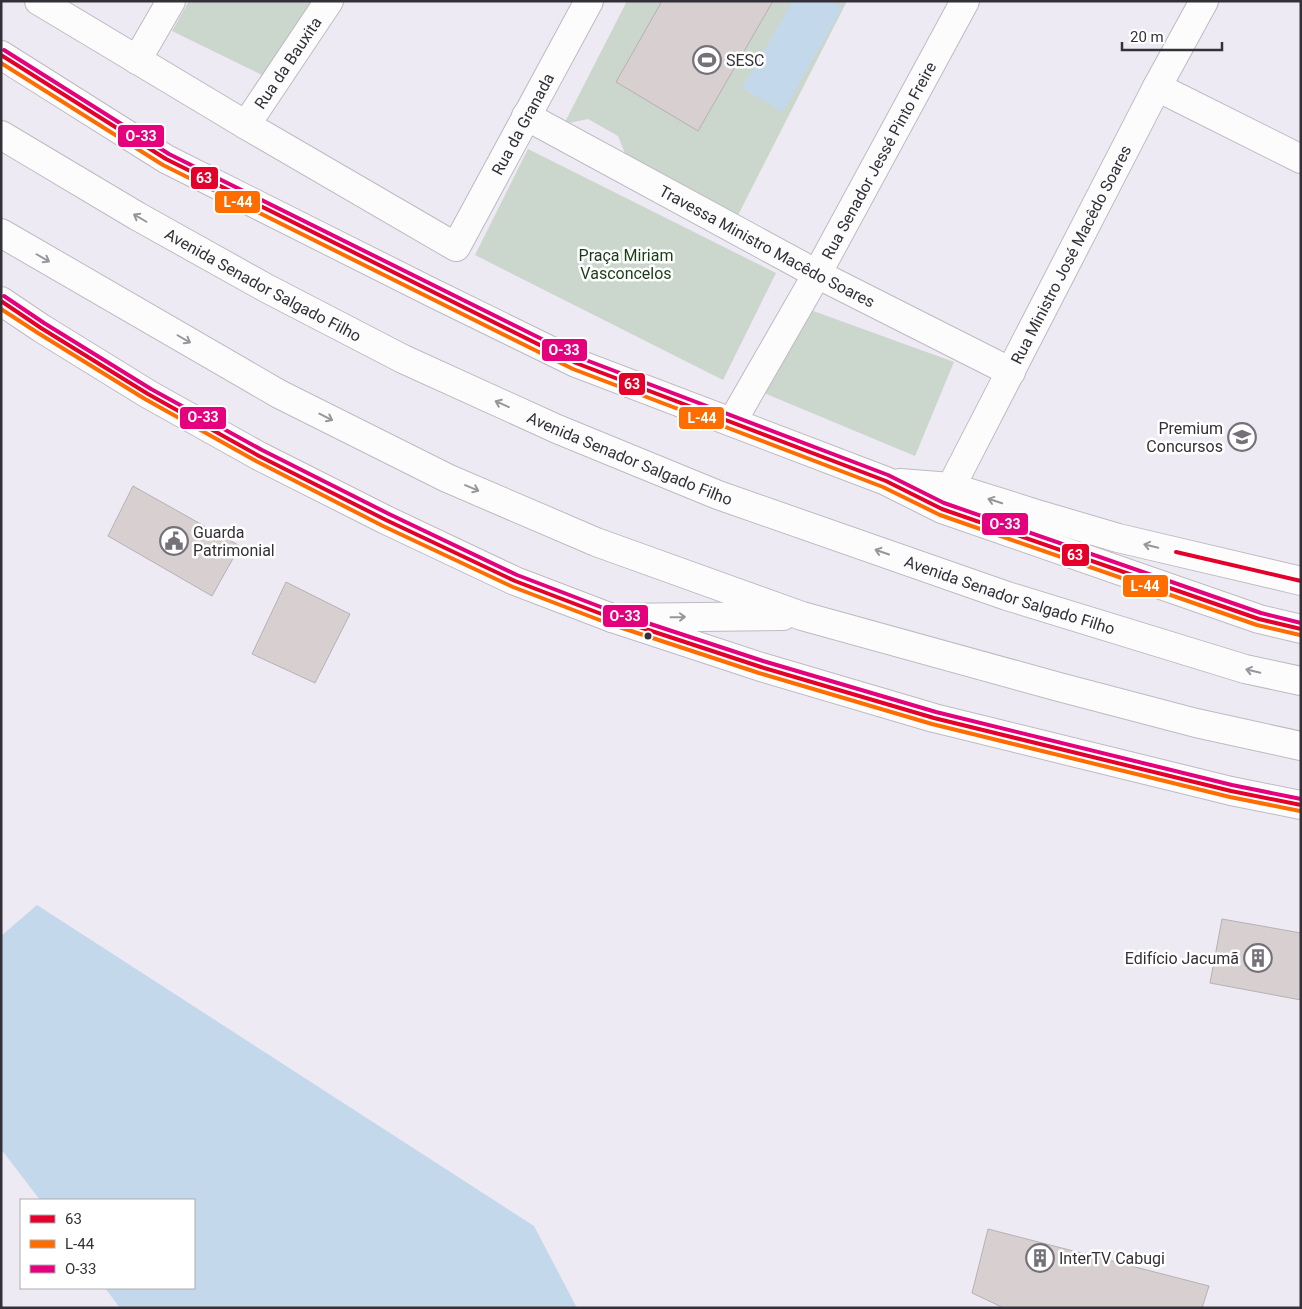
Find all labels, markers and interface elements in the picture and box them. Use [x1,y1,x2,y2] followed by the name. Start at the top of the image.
[251,13,326,112] street label: Rua da Bauxita
[1122,20,1222,52] scale bar
[1130,28,1164,46] text: 20 m
[692,45,722,75] sports icon: SESC
[726,51,765,70] place label: SESC
[818,59,940,263] street label: Rua Senador Jessé Pinto Freire
[488,70,558,178] street label: Rua da Granada
[117,124,165,148] line badge: O-33
[125,128,157,144] text: O-33
[1007,142,1135,367] street label: Rua Ministro José Macêdo Soares
[190,166,219,190] line badge: 63
[196,170,212,186] text: 63
[656,181,878,312] street label: Travessa Ministro Macêdo Soares
[214,190,261,214] line badge: L-44
[223,194,253,210] text: L-44
[134,212,148,222] one-way arrow
[161,225,364,346] street label: Avenida Senador Salgado Filho
[579,246,673,283] park label: Praça Miriam Vasconcelos
[36,253,50,263] one-way arrow
[176,335,190,345] one-way arrow
[541,338,588,362] line badge: O-33
[548,342,580,358] text: O-33
[618,372,646,396] line badge: 63
[624,376,640,392] text: 63
[495,399,510,409] one-way arrow
[179,406,227,430] line badge: O-33
[678,406,725,430] line badge: L-44
[524,408,735,509] street label: Avenida Senador Salgado Filho
[187,409,219,425] text: O-33
[687,410,717,426] text: L-44
[319,412,334,422] one-way arrow
[1146,419,1223,456] place label: Premium Concursos
[1227,422,1257,452] school or university icon: Premium Concursos
[464,484,479,494] one-way arrow
[987,495,1003,505] one-way arrow
[981,512,1029,536] line badge: O-33
[989,516,1021,532] text: O-33
[193,523,275,560] place label: Guarda Patrimonial
[159,526,189,556] public building icon: Guarda Patrimonial
[1144,541,1160,550] one-way arrow
[1061,543,1090,567] line badge: 63
[874,547,890,556] one-way arrow
[1067,547,1083,563] text: 63
[902,552,1117,639] street label: Avenida Senador Salgado Filho
[1122,574,1169,598] line badge: L-44
[1130,578,1160,594] text: L-44
[602,604,649,628] line badge: O-33
[609,608,641,624] text: O-33
[670,612,686,622] one-way arrow
[643,631,653,641] unlabelled marker
[1246,666,1262,675] one-way arrow
[1243,943,1273,973] building icon: Edifício Jacumã
[1125,949,1239,968] place label: Edifício Jacumã
[20,1199,195,1289] legend
[65,1210,82,1228] text: 63
[65,1235,95,1253] text: L-44
[1025,1243,1055,1273] building icon: InterTV Cabugi
[1059,1249,1165,1268] place label: InterTV Cabugi
[65,1260,96,1278] text: O-33

